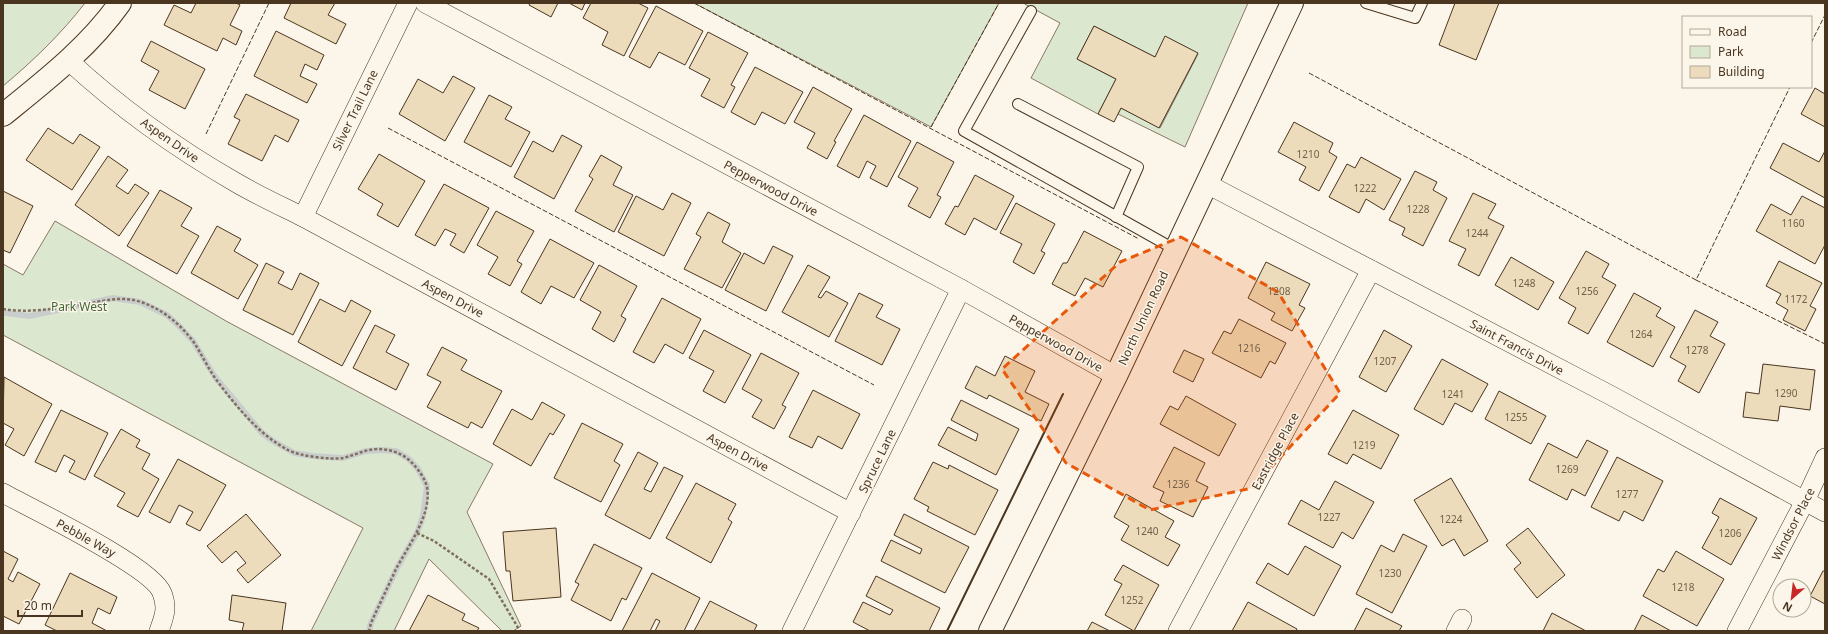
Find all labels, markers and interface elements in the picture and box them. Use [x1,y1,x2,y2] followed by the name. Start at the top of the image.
[1682,16,1812,88] legend
[1718,23,1747,40] text: Road
[1718,43,1744,60] text: Park
[1718,63,1765,80] text: Building
[328,67,382,153] street label: Silver Trail Lane
[137,114,203,167] street label: Aspen Drive
[1297,147,1320,161] house number: 1210
[721,156,821,220] street label: Pepperwood Drive
[1354,181,1377,195] house number: 1222
[1407,202,1430,216] house number: 1228
[1782,216,1805,230] house number: 1160
[1466,226,1489,240] house number: 1244
[1114,268,1172,368] street label: North Union Road
[419,275,487,322] street label: Aspen Drive
[1513,276,1536,290] house number: 1248
[1268,284,1291,298] house number: 1208
[1576,284,1599,298] house number: 1256
[1785,292,1808,306] house number: 1172
[51,298,108,315] park label: Park West
[1006,310,1106,376] street label: Pepperwood Drive
[1467,315,1567,379] street label: Saint Francis Drive
[1630,327,1653,341] house number: 1264
[1238,341,1261,355] house number: 1216
[1686,343,1709,357] house number: 1278
[1374,354,1397,368] house number: 1207
[1775,386,1798,400] house number: 1290
[1442,387,1464,401] house number: 1241
[1247,409,1303,493] street label: Eastridge Place
[1505,410,1528,424] house number: 1255
[854,426,900,496] street label: Spruce Lane
[704,429,772,476] street label: Aspen Drive
[1353,438,1376,452] house number: 1219
[1556,462,1579,476] house number: 1269
[1167,477,1190,491] house number: 1236
[1767,484,1819,563] street label: Windsor Place
[1616,487,1639,501] house number: 1277
[1318,510,1341,524] house number: 1227
[1440,512,1463,526] house number: 1224
[53,515,120,562] street label: Pebble Way
[1136,524,1159,538] house number: 1240
[1719,526,1742,540] house number: 1206
[1379,566,1402,580] house number: 1230
[1772,578,1812,618] north arrow
[1672,580,1695,594] house number: 1218
[18,592,82,618] scale bar
[1121,593,1144,607] house number: 1252
[24,597,52,614] text: 20 m
[1780,599,1795,616] text: N

